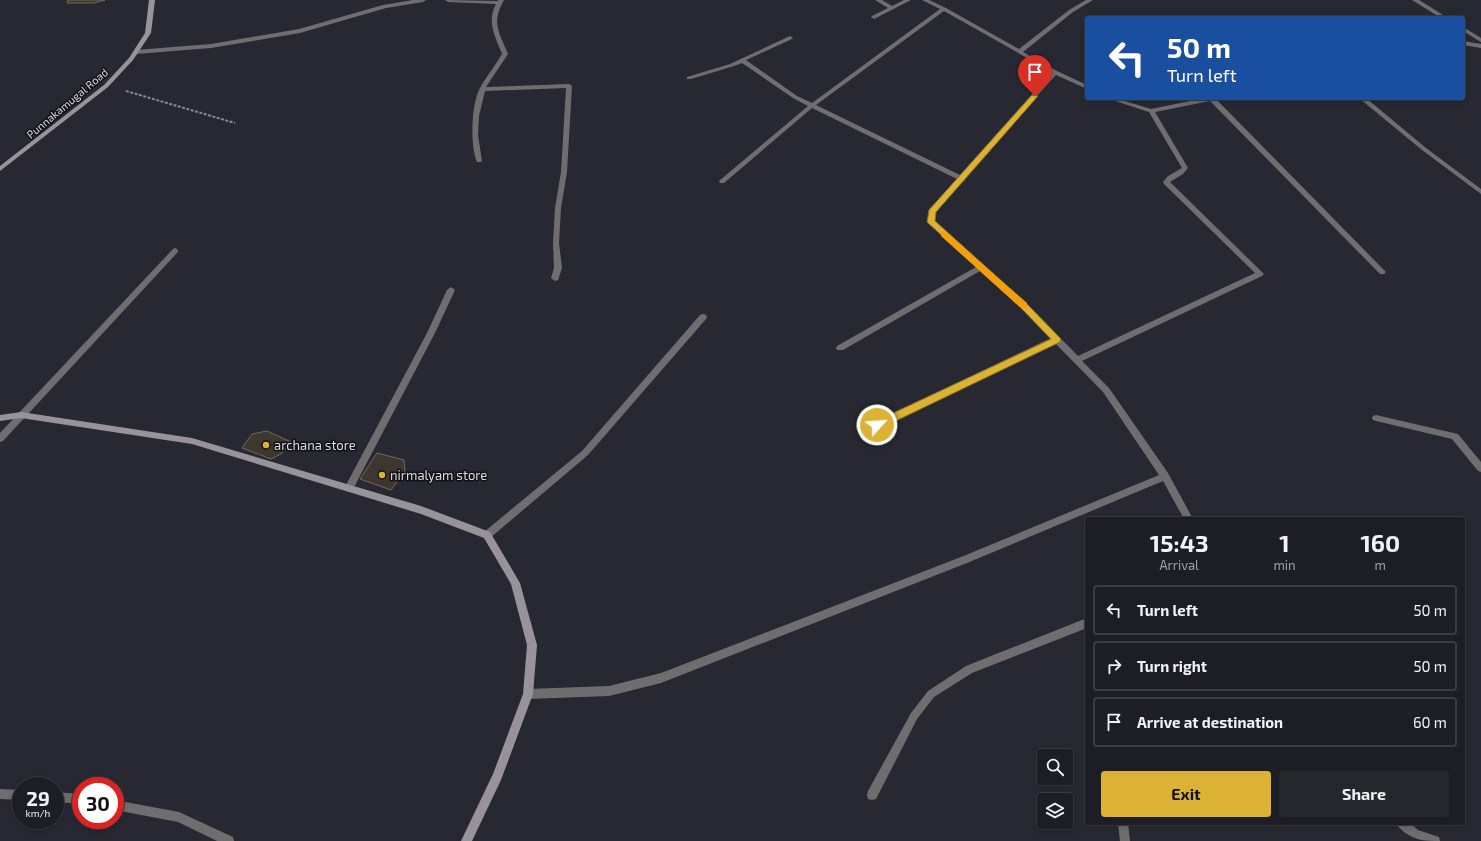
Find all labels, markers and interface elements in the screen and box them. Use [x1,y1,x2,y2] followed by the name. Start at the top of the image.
[1167,30,1231,64] text: 50 m
[1101,32,1153,84] icon: left
[1018,55,1052,96] pin
[1024,61,1046,83] icon: arrive
[1167,64,1237,86] text: Turn left
[24,65,110,141] street label: Punnakamugal Road
[856,404,898,446] position arrow
[274,437,356,453] place label: archana store
[261,440,271,450] marker: archana store
[390,467,487,483] place label: nirmalyam store
[377,470,387,480] marker: nirmalyam store
[1150,528,1209,557] text: 15:43
[1279,528,1290,557] text: 1
[1360,528,1400,557] text: 160
[1159,557,1199,573] text: Arrival
[1273,557,1296,573] text: min
[1375,557,1386,573] text: m
[1103,599,1125,621] icon: left
[1137,601,1198,619] text: Turn left
[1413,601,1447,619] text: 50 m
[1103,655,1125,677] icon: right
[1137,657,1207,675] text: Turn right
[1413,657,1447,675] text: 50 m
[1103,711,1125,733] icon: arrive
[1137,713,1283,731] text: Arrive at destination
[1413,713,1447,731] text: 60 m
[1037,749,1073,829] map controls
[1037,749,1073,785] button: search
[1101,771,1271,817] button: Exit
[1279,771,1449,817] button: Share
[72,777,124,829] speed limit sign: 30
[26,786,50,810] text: 29
[1037,793,1073,829] button: layers
[26,807,50,819] text: km/h

